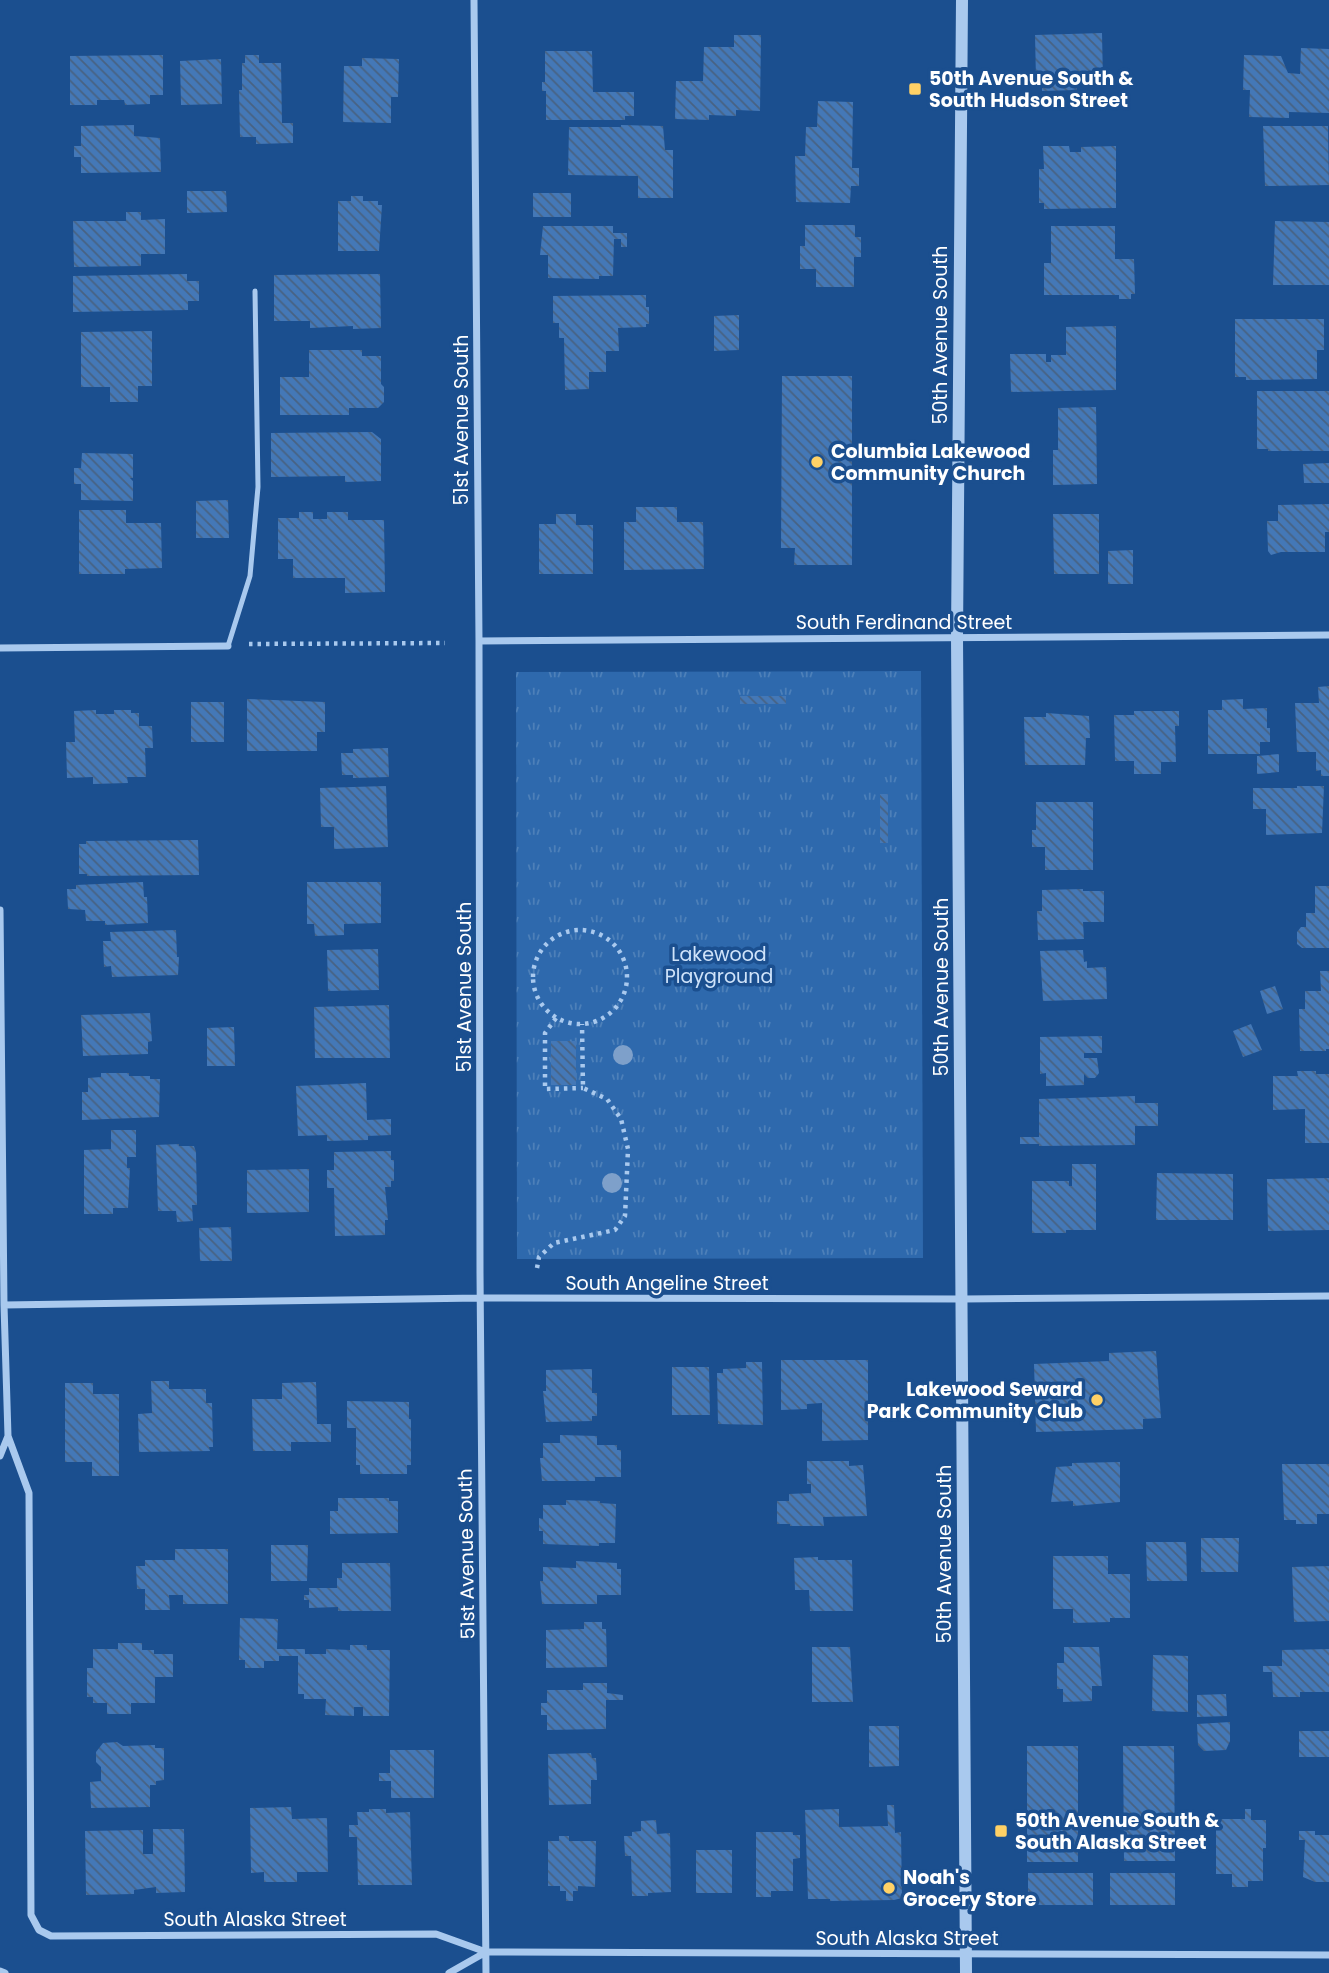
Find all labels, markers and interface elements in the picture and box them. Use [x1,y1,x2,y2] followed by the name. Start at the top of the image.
[929,65,1134,114] place label: 50th Avenue South & South Hudson Street
[907,81,923,97] marker: 50th Avenue South & South Hudson Street
[927,246,954,424] street label: 50th Avenue South
[448,335,475,505] street label: 51st Avenue South
[831,438,1031,487] place label: Columbia Lakewood Community Church
[809,454,825,470] marker: Columbia Lakewood Community Church
[796,609,1012,636] street label: South Ferdinand Street
[928,898,955,1076] street label: 50th Avenue South
[451,902,478,1072] street label: 51st Avenue South
[665,941,773,990] park label: Lakewood Playground
[565,1270,769,1297] street label: South Angeline Street
[867,1376,1083,1425] place label: Lakewood Seward Park Community Club
[1089,1392,1105,1408] marker: Lakewood Seward Park Community Club
[931,1465,958,1643] street label: 50th Avenue South
[452,1468,481,1640] street label: 51st Avenue South
[1015,1807,1220,1856] place label: 50th Avenue South & South Alaska Street
[993,1823,1009,1839] marker: 50th Avenue South & South Alaska Street
[903,1864,1037,1913] place label: Noah's Grocery Store
[881,1880,897,1896] marker: Noah's Grocery Store
[163,1906,347,1933] street label: South Alaska Street
[815,1925,999,1952] street label: South Alaska Street

